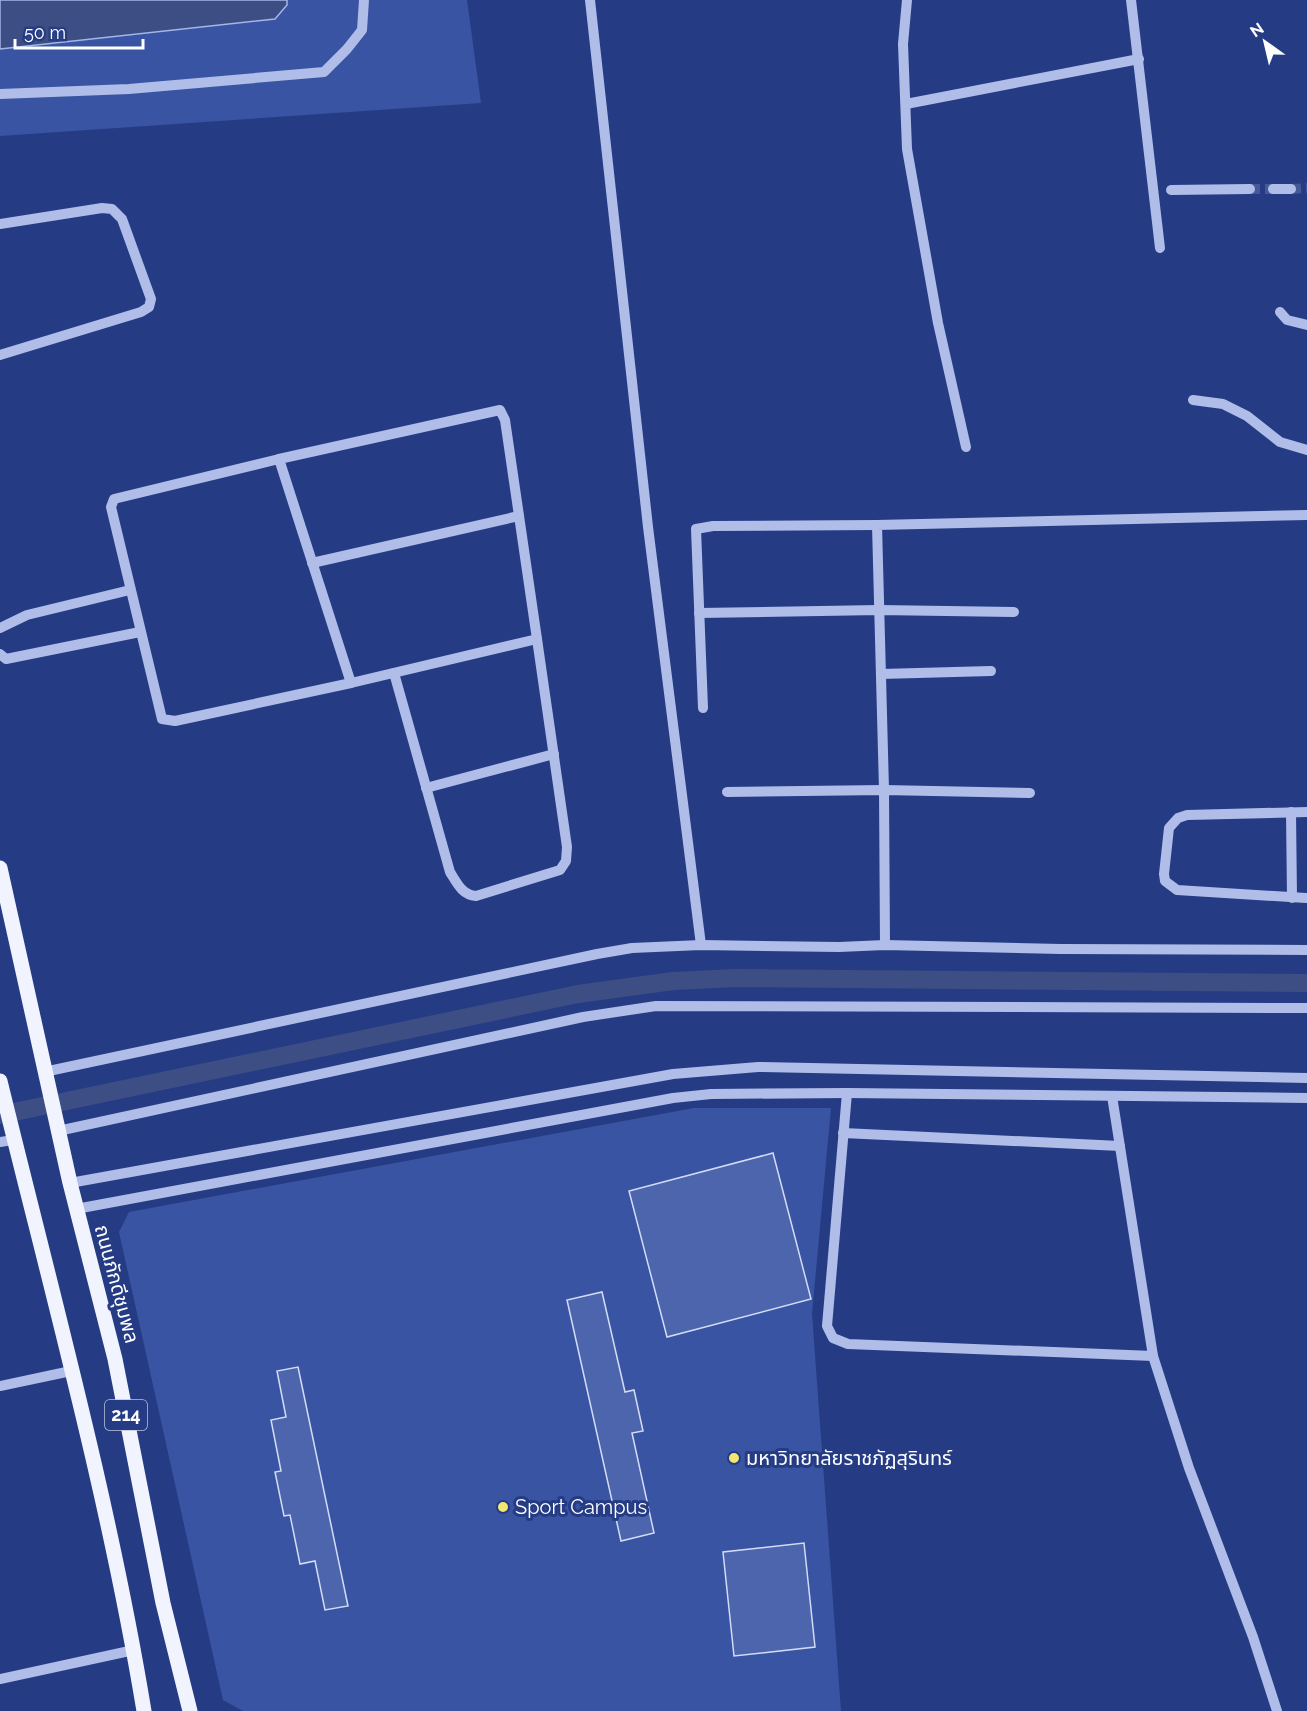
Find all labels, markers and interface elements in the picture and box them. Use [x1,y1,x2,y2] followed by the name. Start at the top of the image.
[15,12,142,50] scale bar
[1235,12,1295,72] north arrow
[1247,19,1267,41] text: N
[24,22,66,43] text: 50 m
[90,1222,144,1346] street label: ถนนภักดีชุมพล
[105,1400,147,1430] road number: 214
[746,1446,953,1470] place label: มหาวิทยาลัยราชภัฏสุรินทร์
[727,1451,741,1465] marker: มหาวิทยาลัยราชภัฏสุรินทร์
[515,1495,647,1519] place label: Sport Campus
[496,1500,510,1514] marker: Sport Campus

